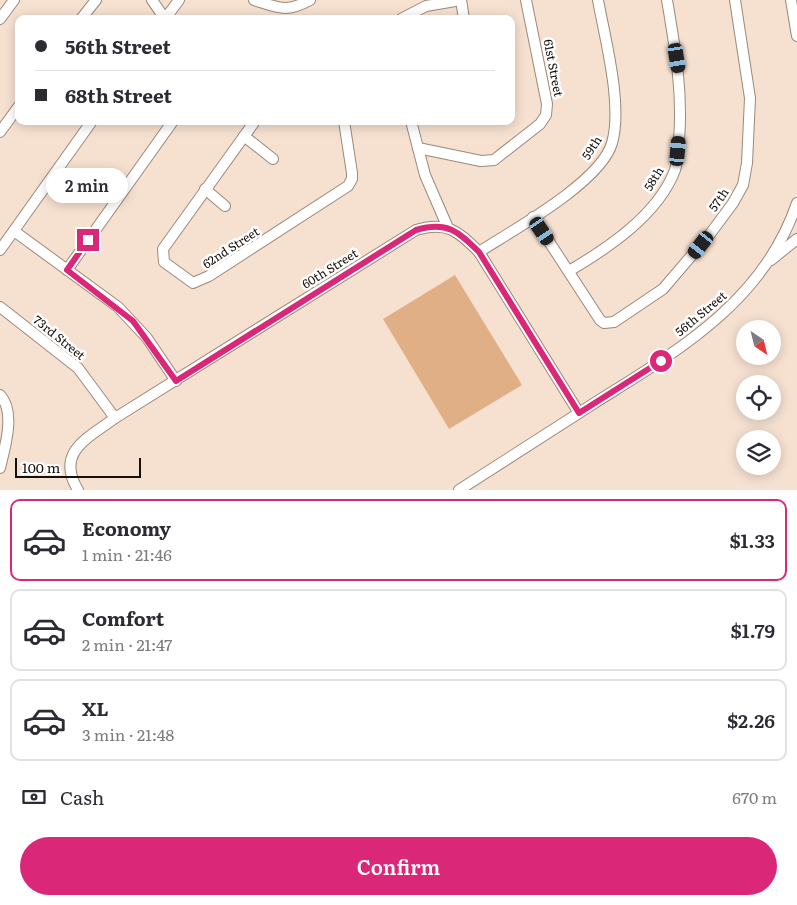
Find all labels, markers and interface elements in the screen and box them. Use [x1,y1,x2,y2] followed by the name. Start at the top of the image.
[65,32,171,60] text: 56th Street
[540,38,568,98] street label: 61st Street
[667,42,686,74] car
[65,81,172,109] text: 68th Street
[577,132,606,163] street label: 59th
[669,135,686,167] car
[639,163,668,194] street label: 58th
[47,168,129,202] callout: 2 min
[65,173,109,197] text: 2 min
[704,184,733,215] street label: 57th
[527,214,556,248] car
[199,222,263,272] street label: 62nd Street
[77,229,99,251] route end
[685,229,716,261] car
[298,244,361,292] street label: 60th Street
[671,286,730,340] street label: 56th Street
[30,311,90,364] street label: 73rd Street
[736,320,781,365] north arrow
[736,320,781,475] map controls
[650,350,672,372] route start
[736,375,781,420] button: locate
[736,430,781,475] button: layers
[15,455,141,478] scale bar
[22,457,60,477] text: 100 m
[82,514,171,542] text: Economy
[22,518,67,563] icon: car
[729,526,775,554] text: $1.33
[82,542,172,566] text: 1 min · 21:46
[82,604,164,632] text: Comfort
[22,608,67,653] icon: car
[731,616,775,644] text: $1.79
[82,632,172,656] text: 2 min · 21:47
[82,694,109,722] text: XL
[22,698,67,743] icon: car
[727,706,775,734] text: $2.26
[82,722,174,746] text: 3 min · 21:48
[20,783,48,811] icon: cash
[60,783,104,811] text: Cash
[732,785,777,809] text: 670 m
[20,837,777,895] button: Confirm

